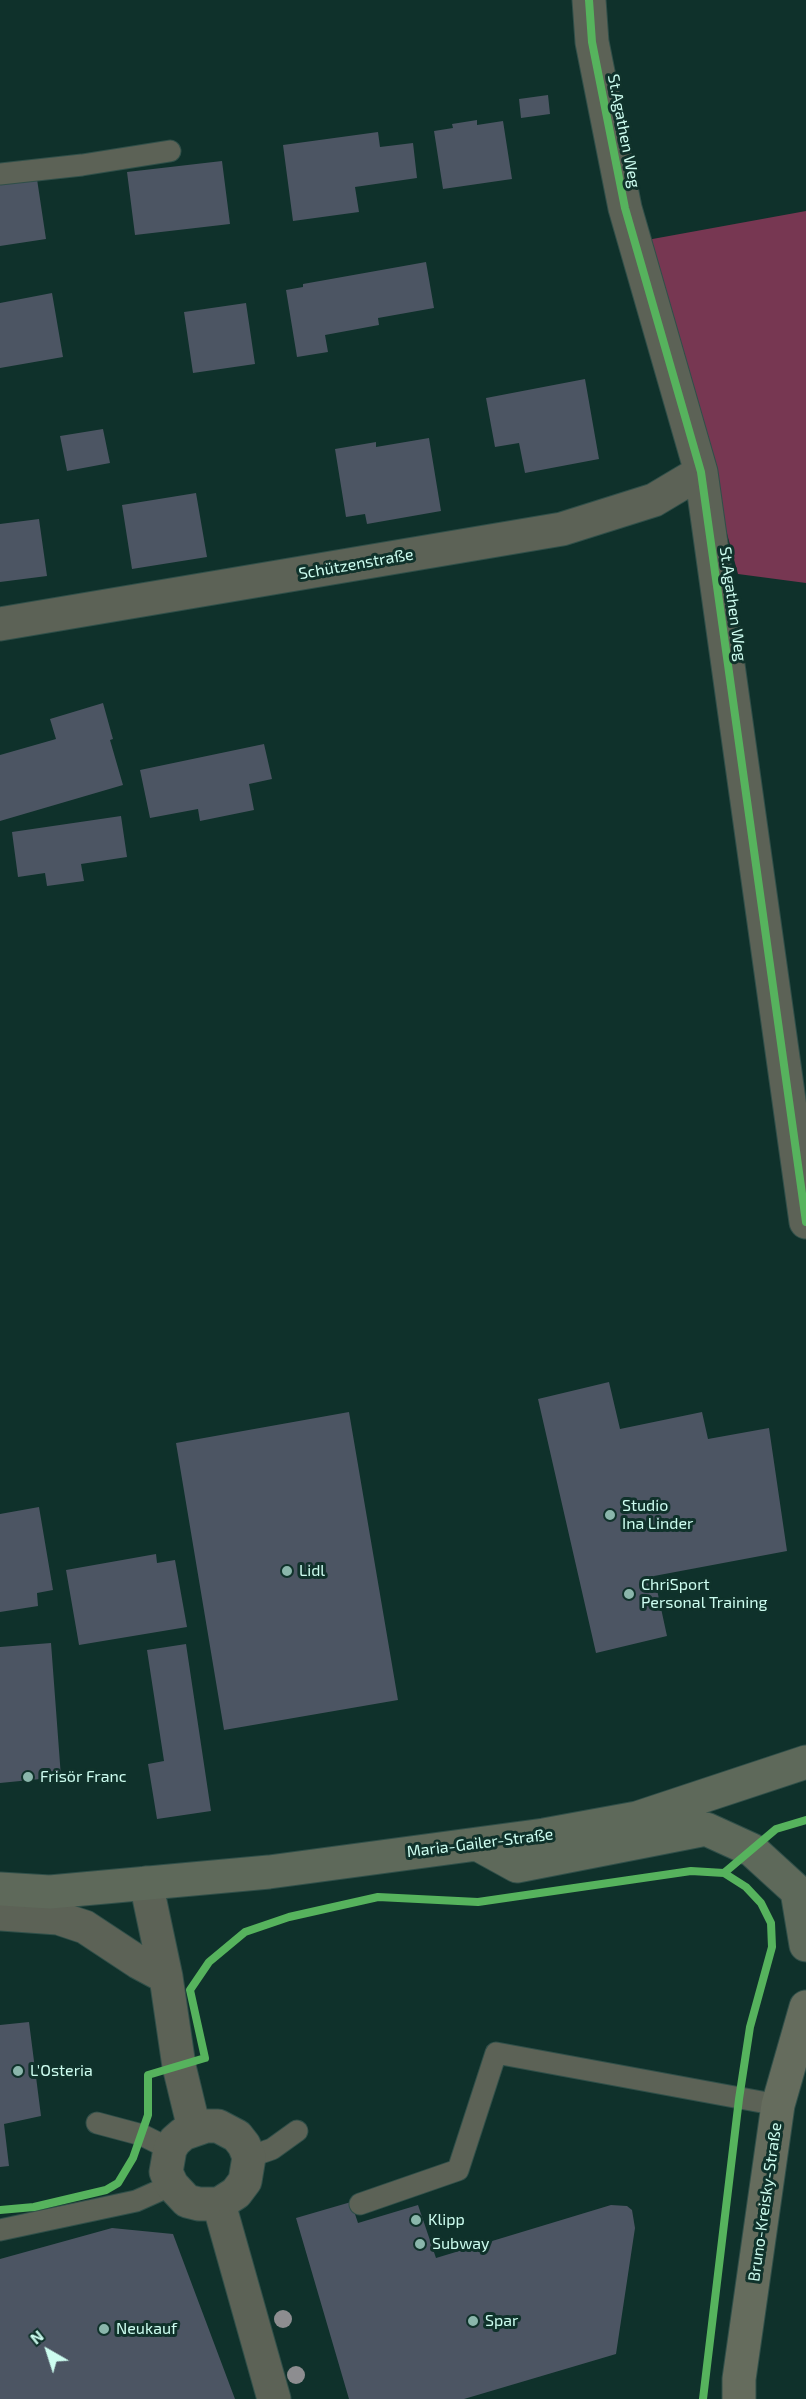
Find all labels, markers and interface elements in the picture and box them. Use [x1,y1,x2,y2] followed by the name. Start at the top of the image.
[604,72,644,190] street label: St.Agathen Weg
[297,544,415,584] street label: Schützenstraße
[715,545,751,663] street label: St.Agathen Weg
[622,1496,694,1534] place label: Studio Ina Linder
[603,1508,617,1522] marker: Studio Ina Linder
[299,1561,325,1581] place label: Lidl
[280,1564,294,1578] marker: Lidl
[641,1575,767,1613] place label: ChriSport Personal Training
[622,1587,636,1601] marker: ChriSport Personal Training
[40,1767,127,1787] place label: Frisör Franc
[21,1770,35,1784] marker: Frisör Franc
[406,1824,554,1862] street label: Maria-Gailer-Straße
[30,2061,93,2081] place label: L'Osteria
[11,2064,25,2078] marker: L'Osteria
[744,2121,786,2283] street label: Bruno-Kreisky-Straße
[428,2210,465,2230] place label: Klipp
[409,2213,423,2227] marker: Klipp
[432,2234,490,2254] place label: Subway
[413,2237,427,2251] marker: Subway
[485,2311,518,2331] place label: Spar
[466,2314,480,2328] marker: Spar
[116,2319,177,2339] place label: Neukauf
[18,2321,78,2381] north arrow
[97,2322,111,2336] marker: Neukauf
[26,2326,47,2348] text: N

